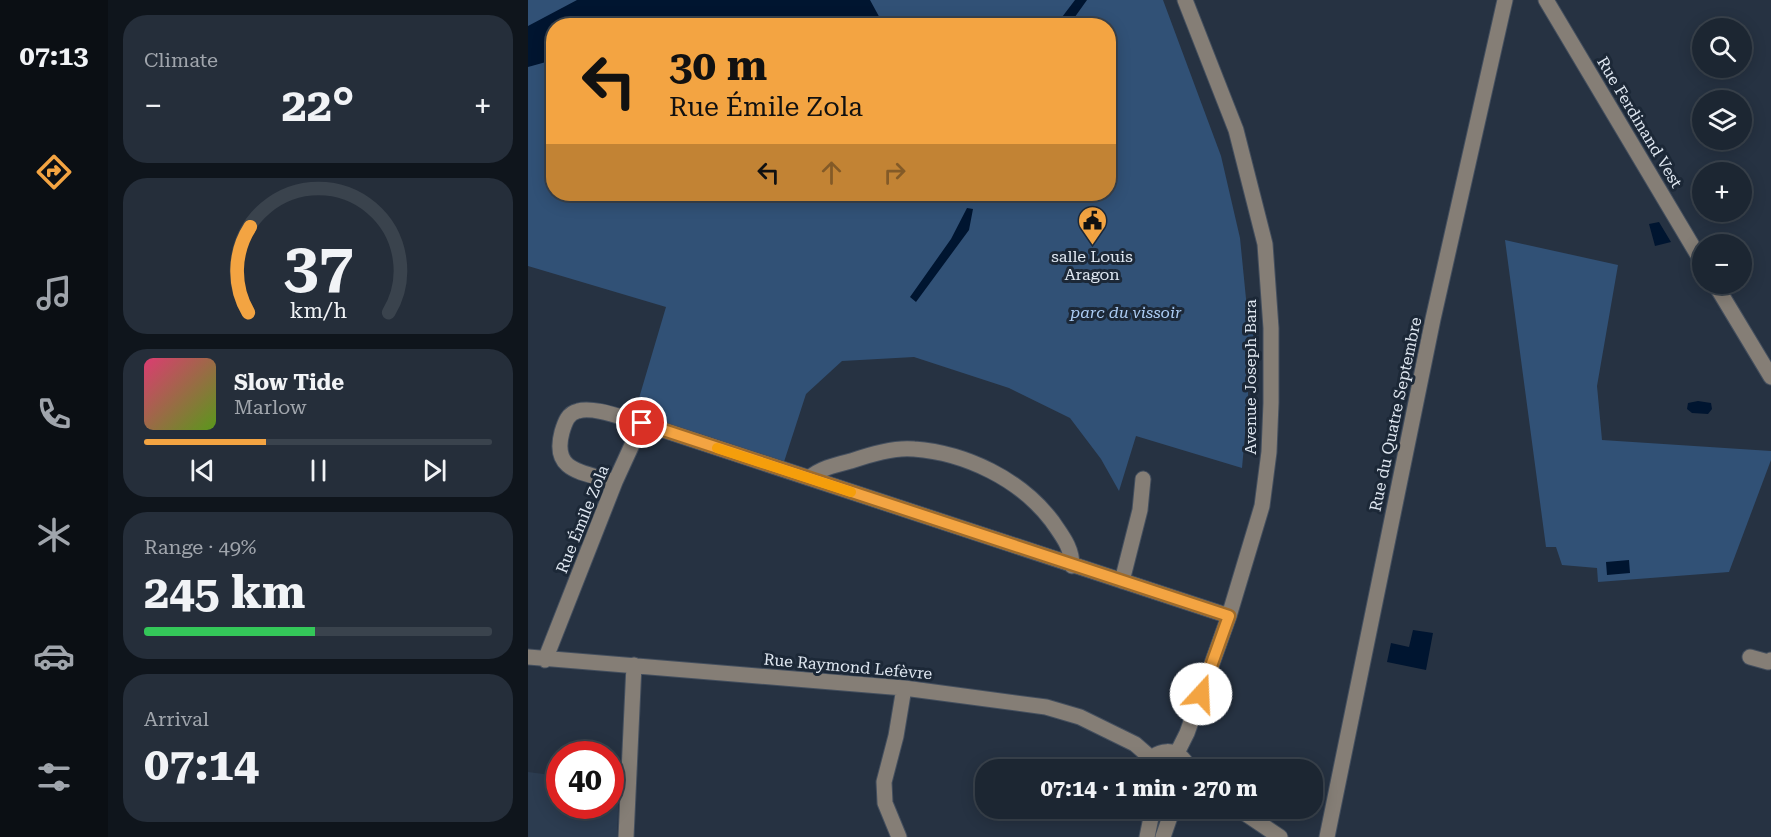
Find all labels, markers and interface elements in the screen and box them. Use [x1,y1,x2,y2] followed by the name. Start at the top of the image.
[1692,18,1752,294] map controls
[1692,18,1752,78] button: search
[20,40,88,72] text: 07:13
[669,41,767,90] text: 30 m
[570,42,648,120] icon: left
[144,48,218,72] text: Climate
[1593,53,1686,191] street label: Rue Ferdinand Vest
[282,79,354,132] text: 22°
[144,86,162,125] text: −
[474,86,492,125] text: +
[1692,90,1752,150] button: layers
[669,91,863,123] text: Rue Émile Zola
[33,151,75,193] icon: directions
[752,156,785,189] icon: left
[815,156,848,189] icon: ahead
[878,156,911,189] icon: right
[1692,162,1752,222] button: +
[1076,204,1108,246] public building icon: salle Louis Aragon
[283,229,353,302] text: 37
[1692,234,1752,294] button: −
[1051,247,1133,284] place label: salle Louis Aragon
[33,272,75,314] icon: music
[289,298,347,323] text: km/h
[1241,299,1260,455] street label: Avenue Joseph Bara
[1069,303,1182,322] park label: parc du vissoir
[1366,315,1425,513] street label: Rue du Quatre Septembre
[234,370,344,395] text: Slow Tide
[33,393,75,435] icon: phone
[234,395,307,419] text: Marlow
[616,397,667,448] pin
[625,406,658,439] icon: arrive
[186,454,219,487] icon: previous
[302,454,335,487] icon: pause
[418,454,451,487] icon: next
[552,462,613,576] street label: Rue Émile Zola
[33,514,75,556] icon: climate
[144,535,256,559] text: Range · 49%
[144,566,305,619] text: 245 km
[33,635,75,677] icon: car
[763,650,933,683] street label: Rue Raymond Lefèvre
[1169,662,1233,726] position arrow
[144,707,209,731] text: Arrival
[144,738,259,791] text: 07:14
[546,741,624,819] speed limit sign: 40
[33,756,75,798] icon: filters
[1040,776,1258,801] text: 07:14 · 1 min · 270 m

